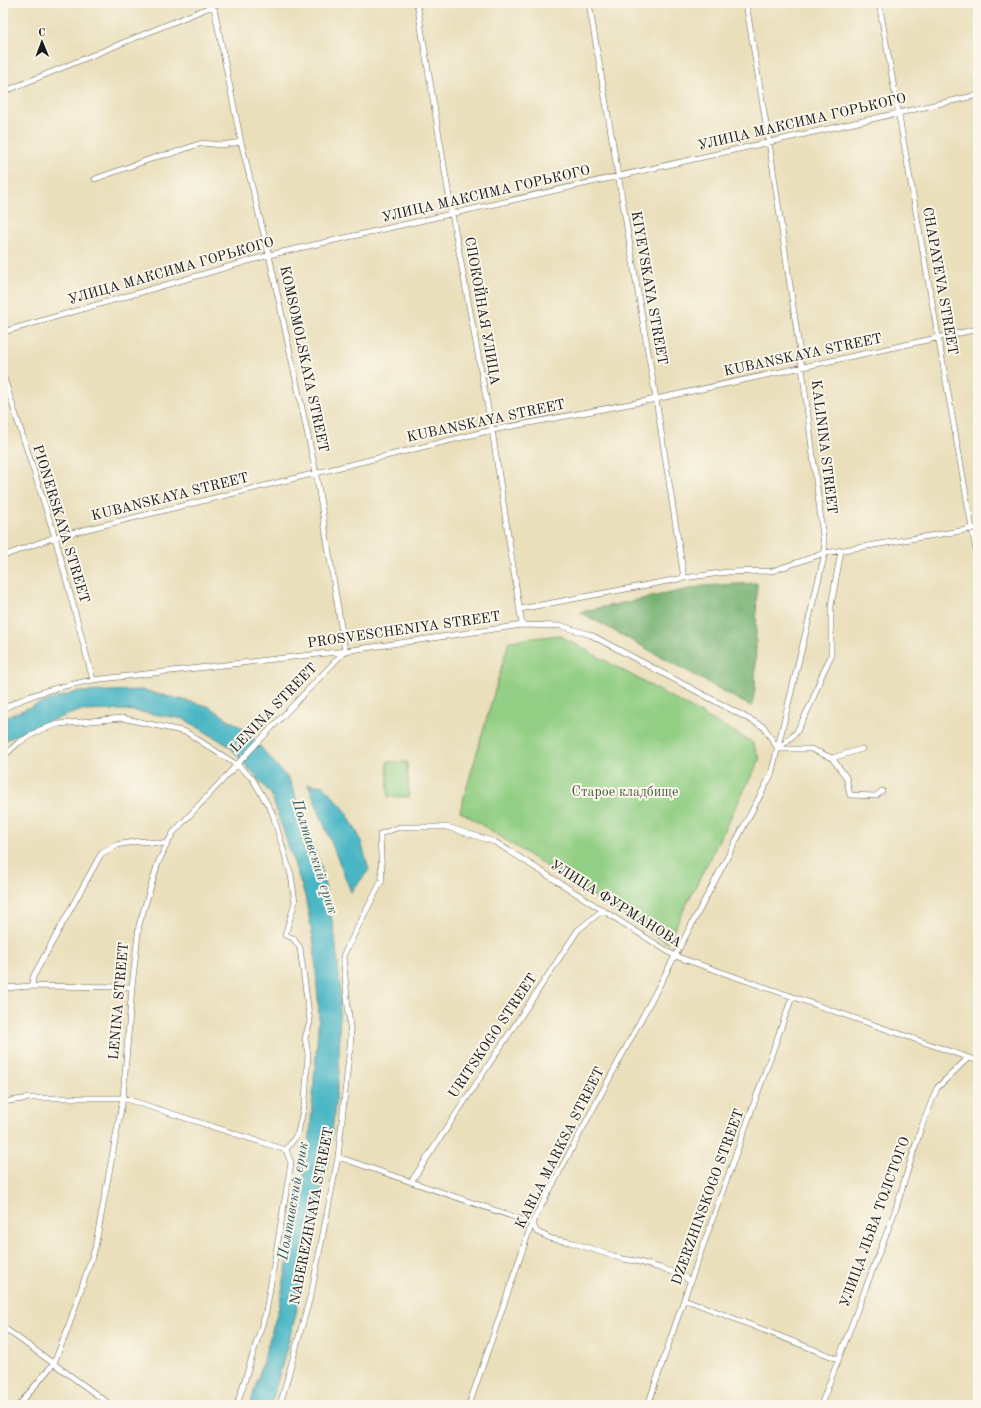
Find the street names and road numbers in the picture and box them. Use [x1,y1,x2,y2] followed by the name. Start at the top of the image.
[696,91,908,153] street label: УЛИЦА МАКСИМА ГОРЬКОГО
[380,163,592,225] street label: УЛИЦА МАКСИМА ГОРЬКОГО
[920,206,960,356] street label: CHAPAYEVA STREET
[629,210,669,366] street label: KIYEVSKAYA STREET
[66,235,276,307] street label: УЛИЦА МАКСИМА ГОРЬКОГО
[462,235,506,387] street label: СПОКОЙНАЯ УЛИЦА
[277,264,331,454] street label: KOMSOMOLSKAYA STREET
[722,331,884,379] street label: KUBANSKAYA STREET
[809,379,839,515] street label: KALININA STREET
[405,397,567,445] street label: KUBANSKAYA STREET
[30,443,92,605] street label: PIONERSKAYA STREET
[90,471,250,523] street label: KUBANSKAYA STREET
[307,610,501,650] street label: PROSVESCHENIYA STREET
[228,661,320,755] street label: LENINA STREET
[548,858,685,950] street label: УЛИЦА ФУРМАНОВА
[107,941,131,1061] street label: LENINA STREET
[446,971,540,1101] street label: URITSKOGO STREET
[513,1065,607,1231] street label: KARLA MARKSA STREET
[670,1107,746,1287] street label: DZERZHINSKOGO STREET
[288,1126,336,1306] street label: NABEREZHNAYA STREET
[838,1135,912,1309] street label: УЛИЦА ЛЬВА ТОЛСТОГО

